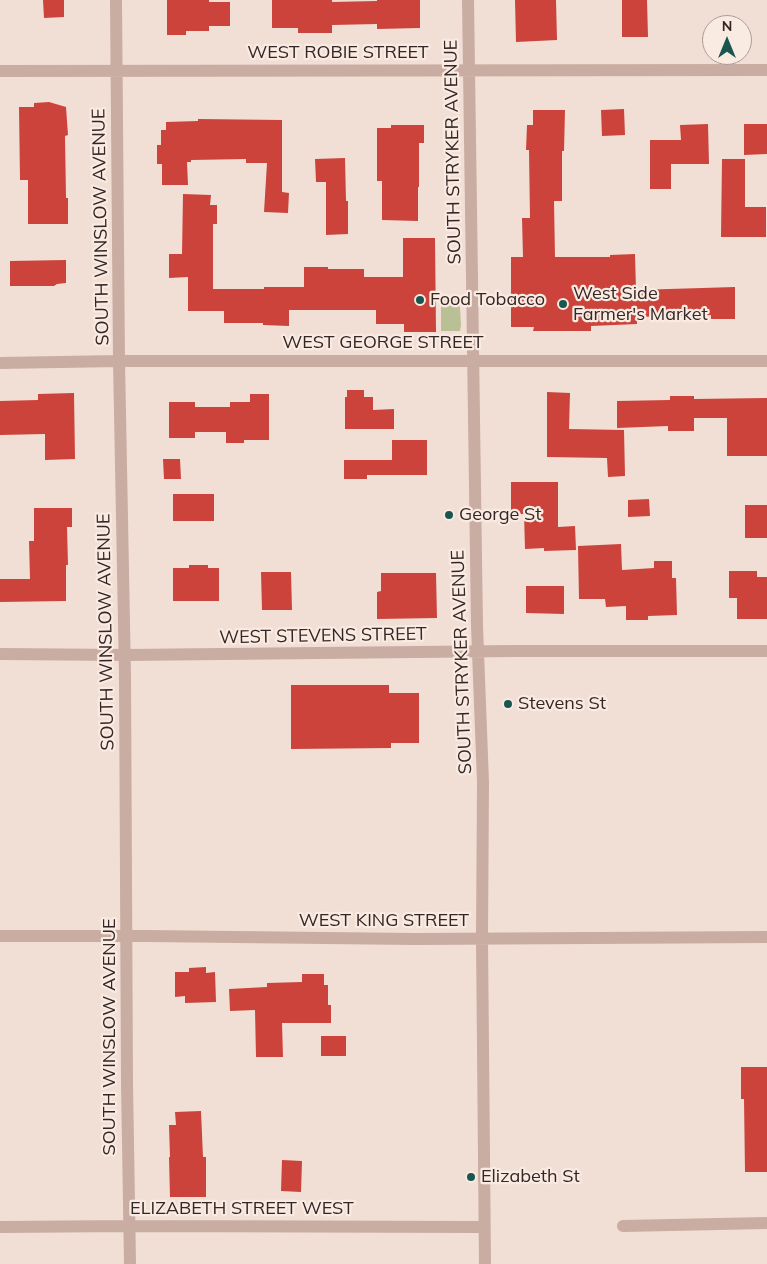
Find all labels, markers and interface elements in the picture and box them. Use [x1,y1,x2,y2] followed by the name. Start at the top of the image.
[702,15,752,65] north arrow
[722,17,732,35] text: N
[440,39,466,265] street label: SOUTH STRYKER AVENUE
[247,42,429,64] street label: WEST ROBIE STREET
[88,108,114,346] street label: SOUTH WINSLOW AVENUE
[573,283,708,326] place label: West Side Farmer's Market
[430,289,545,311] place label: Food Tobacco
[414,294,426,306] marker: Food Tobacco
[557,298,569,310] marker: West Side Farmer's Market
[282,332,484,354] street label: WEST GEORGE STREET
[459,504,541,526] place label: George St
[443,509,455,521] marker: George St
[93,513,119,751] street label: SOUTH WINSLOW AVENUE
[447,549,477,775] street label: SOUTH STRYKER AVENUE
[219,623,427,649] street label: WEST STEVENS STREET
[518,693,606,715] place label: Stevens St
[502,698,514,710] marker: Stevens St
[299,910,469,932] street label: WEST KING STREET
[99,919,121,1155] street label: SOUTH WINSLOW AVENUE
[481,1166,580,1188] place label: Elizabeth St
[465,1171,477,1183] marker: Elizabeth St
[130,1198,354,1220] street label: ELIZABETH STREET WEST

